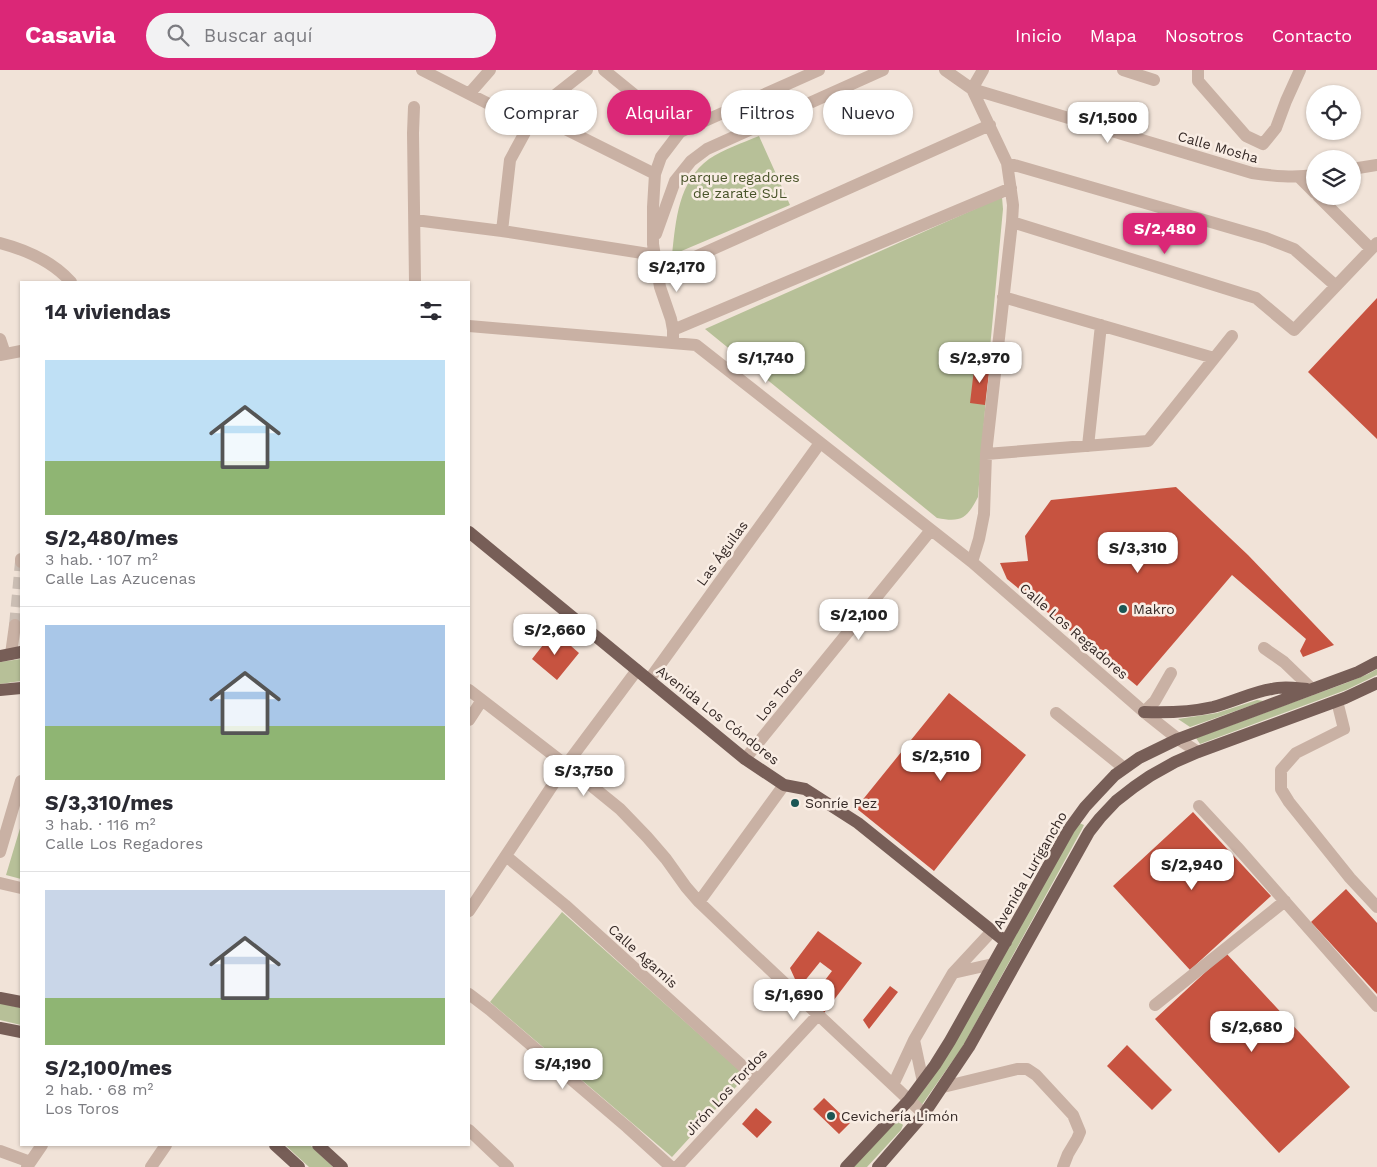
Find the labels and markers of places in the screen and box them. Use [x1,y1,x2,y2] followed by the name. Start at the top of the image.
[1062,102,1154,144] pin: S/1,500
[1119,212,1211,255] pin: S/2,480
[631,250,723,293] pin: S/2,170
[720,342,812,384] pin: S/1,740
[934,342,1026,384] pin: S/2,970
[1092,532,1184,574] pin: S/3,310
[813,598,905,641] pin: S/2,100
[1133,601,1175,617] place label: Makro
[1117,603,1129,615] marker: Makro
[509,614,601,656] pin: S/2,660
[895,740,987,782] pin: S/2,510
[538,754,630,797] pin: S/3,750
[805,795,877,811] place label: Sonríe Pez
[789,797,801,809] marker: Sonríe Pez
[1146,848,1238,891] pin: S/2,940
[748,978,840,1021] pin: S/1,690
[1206,1010,1298,1053] pin: S/2,680
[517,1048,609,1090] pin: S/4,190
[841,1108,958,1124] place label: Cevichería Limón
[825,1110,837,1122] marker: Cevichería Limón

